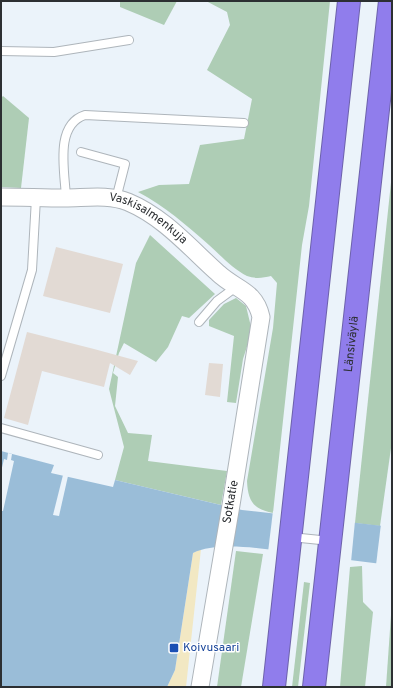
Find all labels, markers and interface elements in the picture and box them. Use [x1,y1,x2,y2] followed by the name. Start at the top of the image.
[108,190,191,248] street label: Vaskisalmenkuja
[341,315,363,373] street label: Länsiväylä
[219,479,243,525] street label: Sotkatie
[183,640,239,656] place label: Koivusaari
[168,642,180,654] marker: Koivusaari

